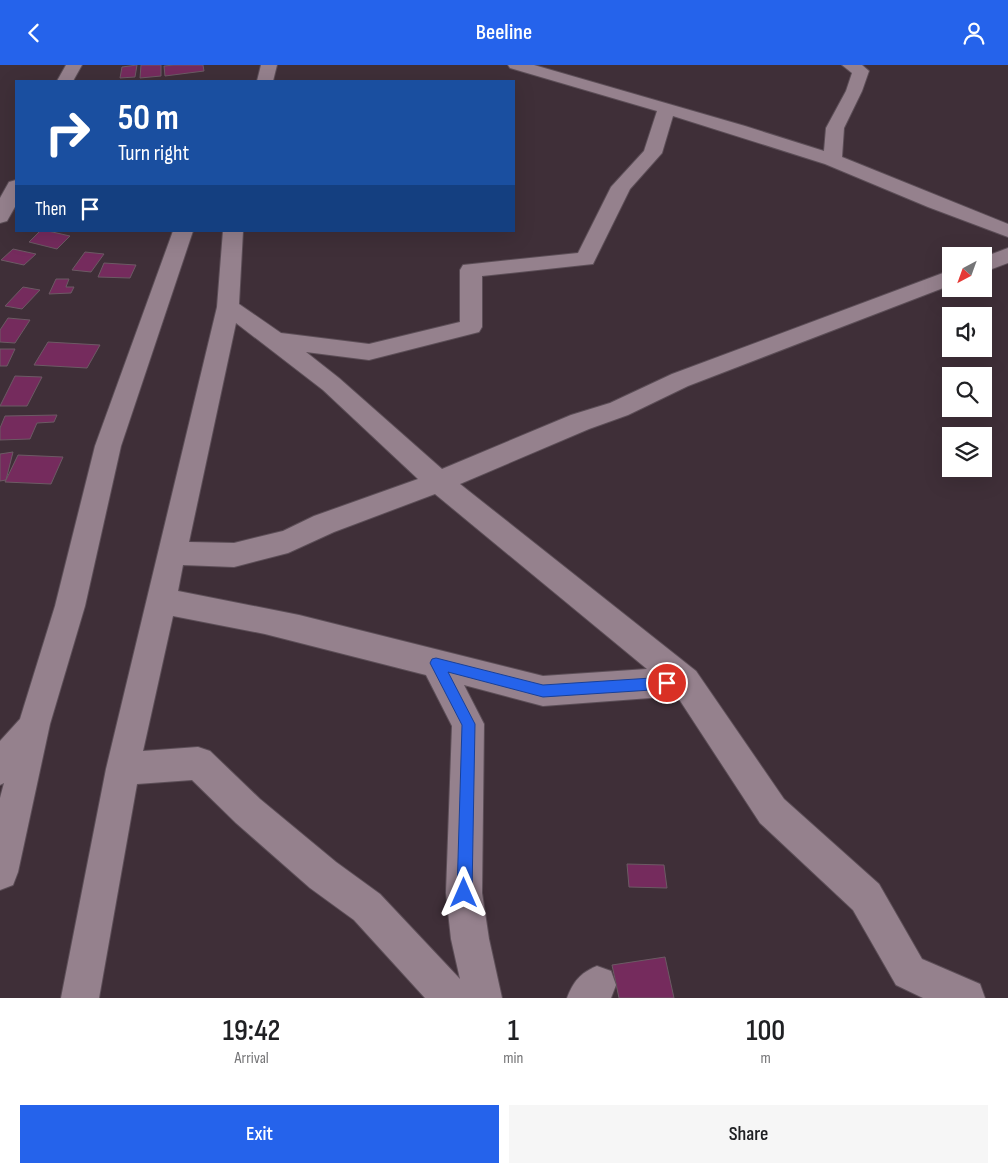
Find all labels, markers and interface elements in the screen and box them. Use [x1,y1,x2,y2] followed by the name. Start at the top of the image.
[20,19,48,47] icon: back
[476,19,532,46] text: Beeline
[960,19,988,47] icon: person
[118,97,179,140] text: 50 m
[35,100,100,165] icon: right
[118,140,189,167] text: Turn right
[76,195,104,223] icon: arrive
[35,198,66,221] text: Then
[942,247,992,297] north arrow
[942,247,992,477] map controls
[942,307,992,357] button: sound
[942,367,992,417] button: search
[942,427,992,477] button: layers
[646,662,688,704] pin
[653,669,681,697] icon: arrive
[437,866,489,918] position arrow
[223,1013,280,1049] text: 19:42
[508,1013,519,1049] text: 1
[746,1013,785,1049] text: 100
[234,1049,269,1068] text: Arrival
[503,1049,523,1068] text: min
[761,1049,771,1068] text: m
[20,1105,499,1163] button: Exit
[509,1105,988,1163] button: Share

